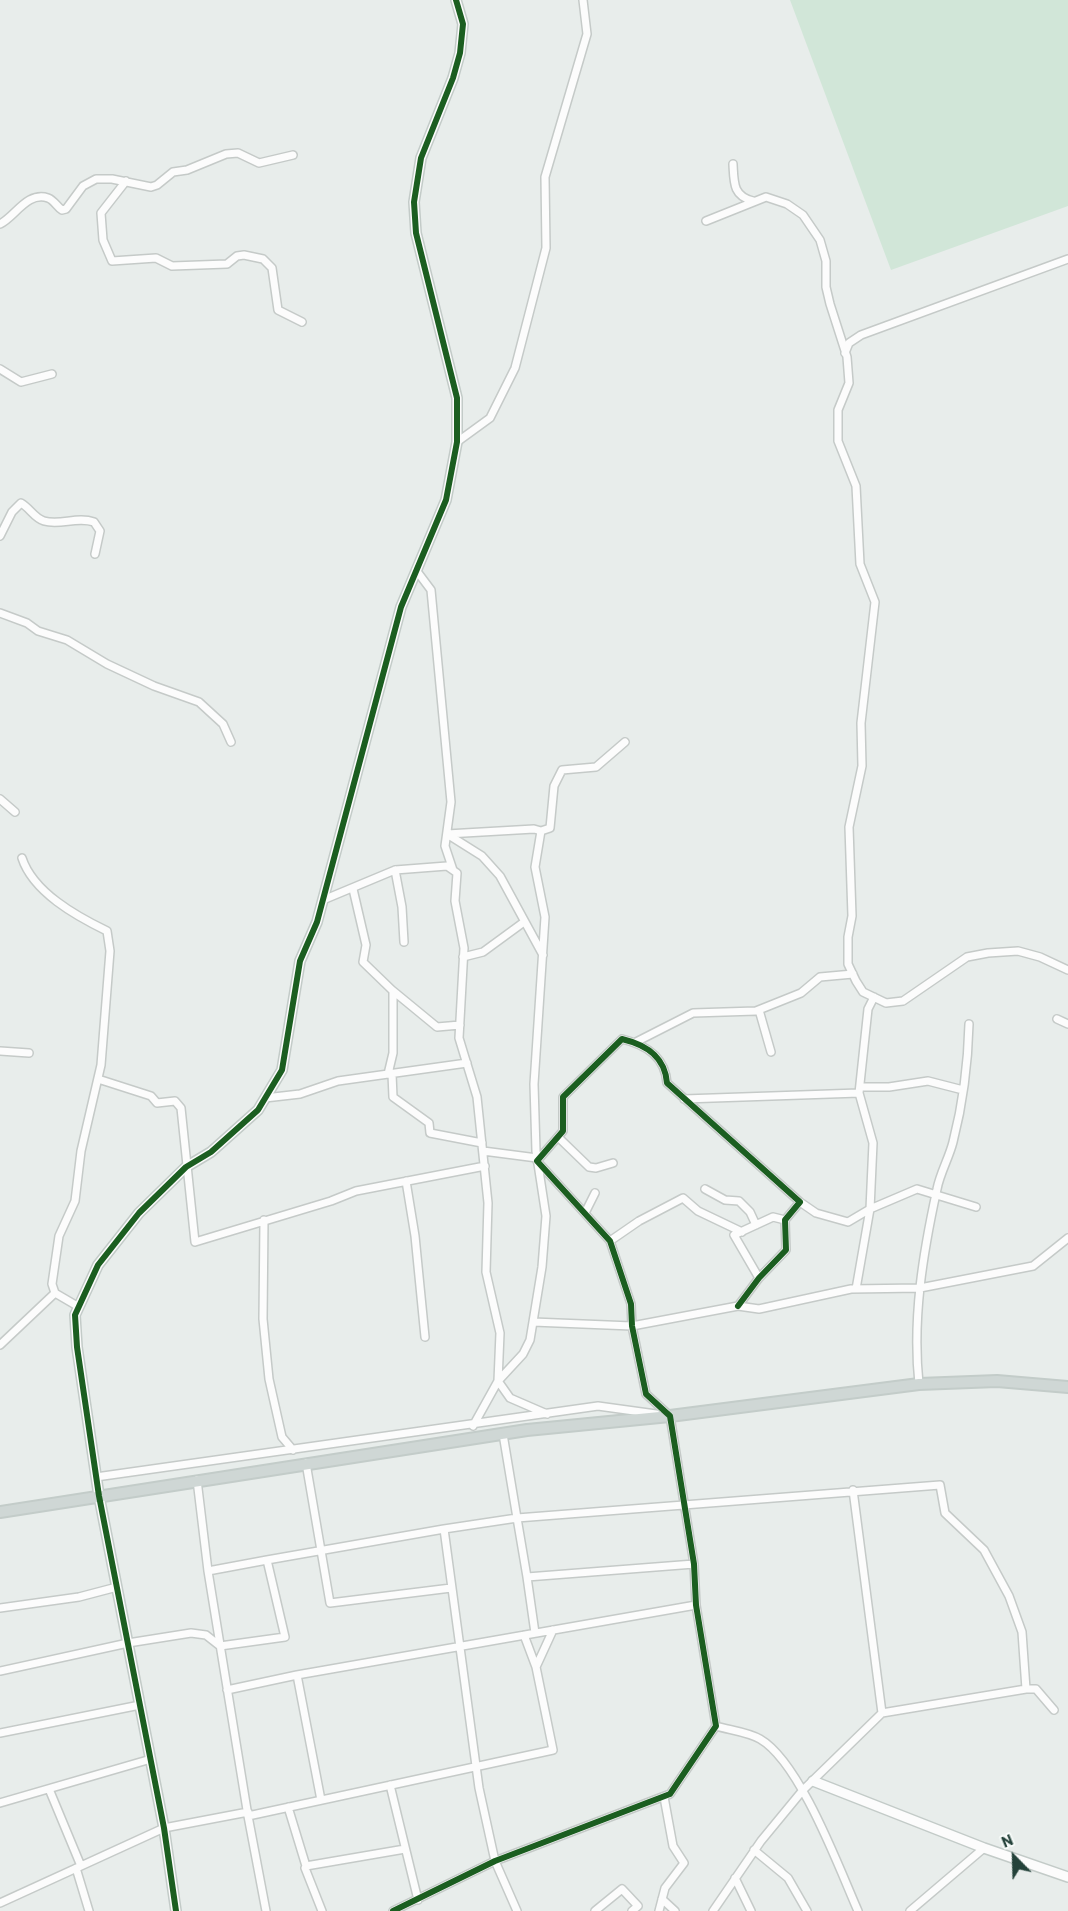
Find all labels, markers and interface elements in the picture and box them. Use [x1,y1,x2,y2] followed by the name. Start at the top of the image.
[984,1827,1044,1887] north arrow
[998,1829,1015,1851] text: N

